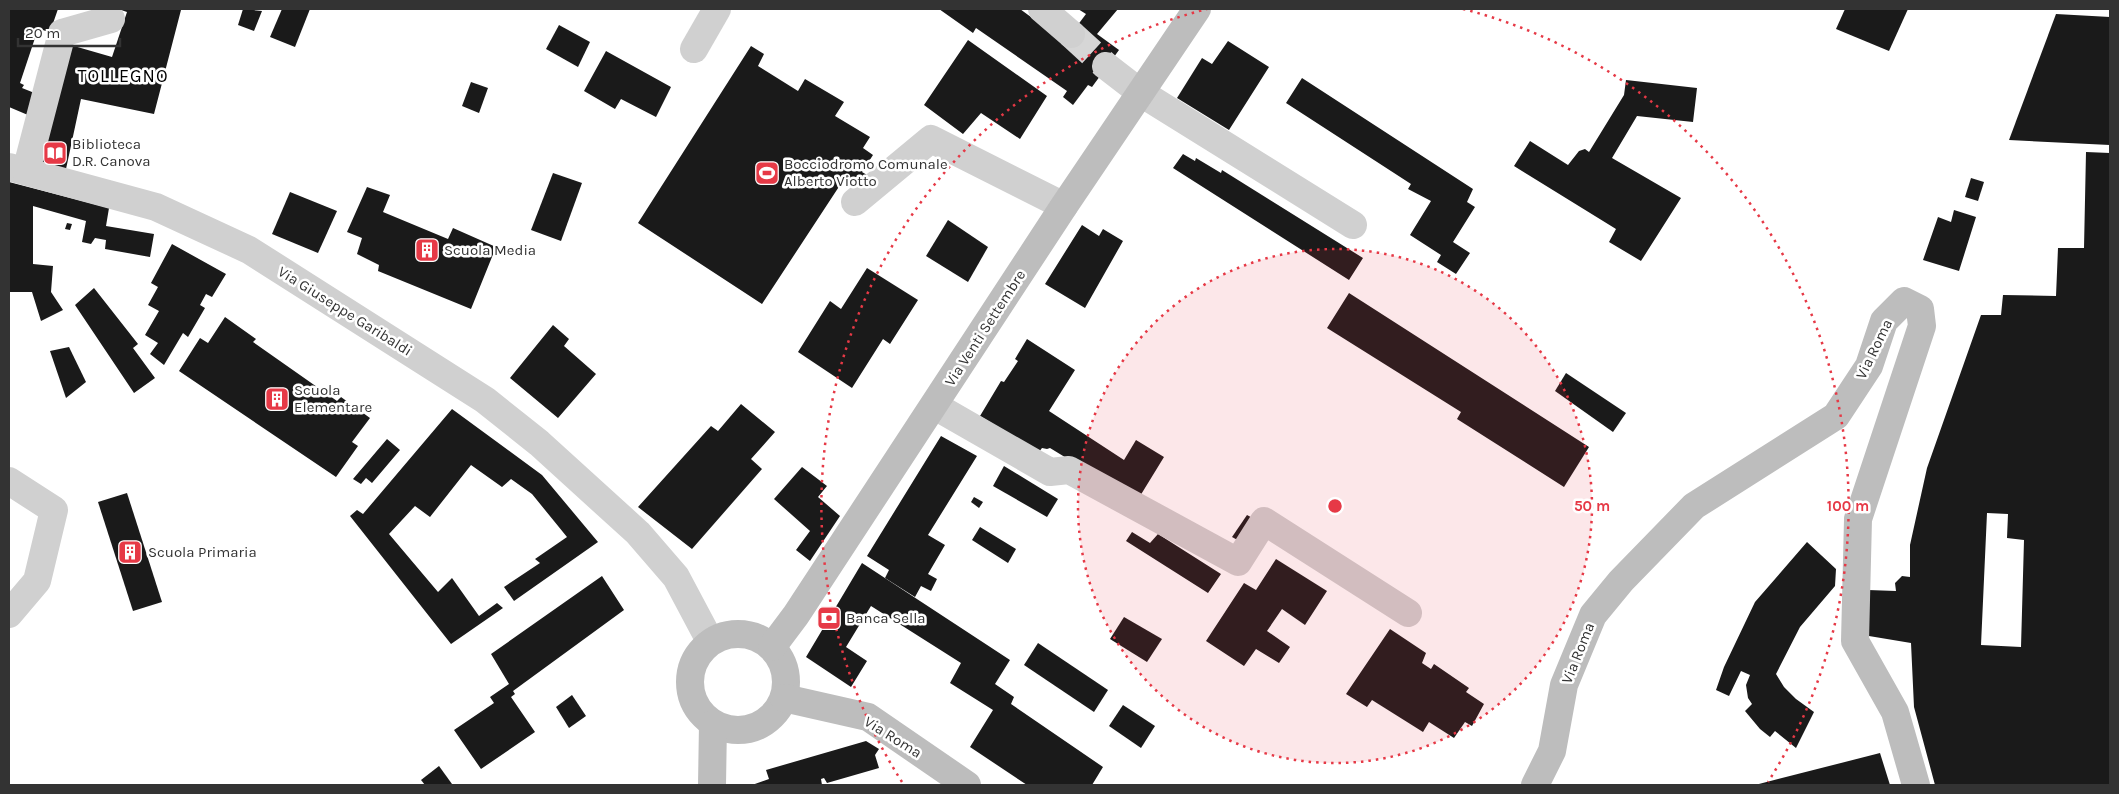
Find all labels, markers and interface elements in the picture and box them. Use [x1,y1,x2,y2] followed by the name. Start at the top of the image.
[18,15,120,47] scale bar
[25,24,60,42] text: 20 m
[77,65,169,87] district label: TOLLEGNO
[72,135,151,170] place label: Biblioteca D.R. Canova
[42,140,68,166] library icon: Biblioteca D.R. Canova
[784,155,948,190] place label: Bocciodromo Comunale Alberto Viotto
[754,160,780,186] sports icon: Bocciodromo Comunale Alberto Viotto
[414,237,440,263] building icon: Scuola Media
[444,241,536,259] place label: Scuola Media
[275,262,415,360] street label: Via Giuseppe Garibaldi
[941,267,1029,389] street label: Via Venti Settembre
[1852,316,1896,382] street label: Via Roma
[294,381,372,416] place label: Scuola Elementare
[264,386,290,412] building icon: Scuola Elementare
[1326,497,1344,515] centre of rings
[1574,497,1610,515] text: 50 m
[1827,497,1869,515] text: 100 m
[117,539,143,565] building icon: Scuola Primaria
[148,543,257,561] place label: Scuola Primaria
[816,605,842,631] bank icon: Banca Sella
[846,609,926,627] place label: Banca Sella
[1558,620,1598,686] street label: Via Roma
[861,712,925,762] street label: Via Roma

